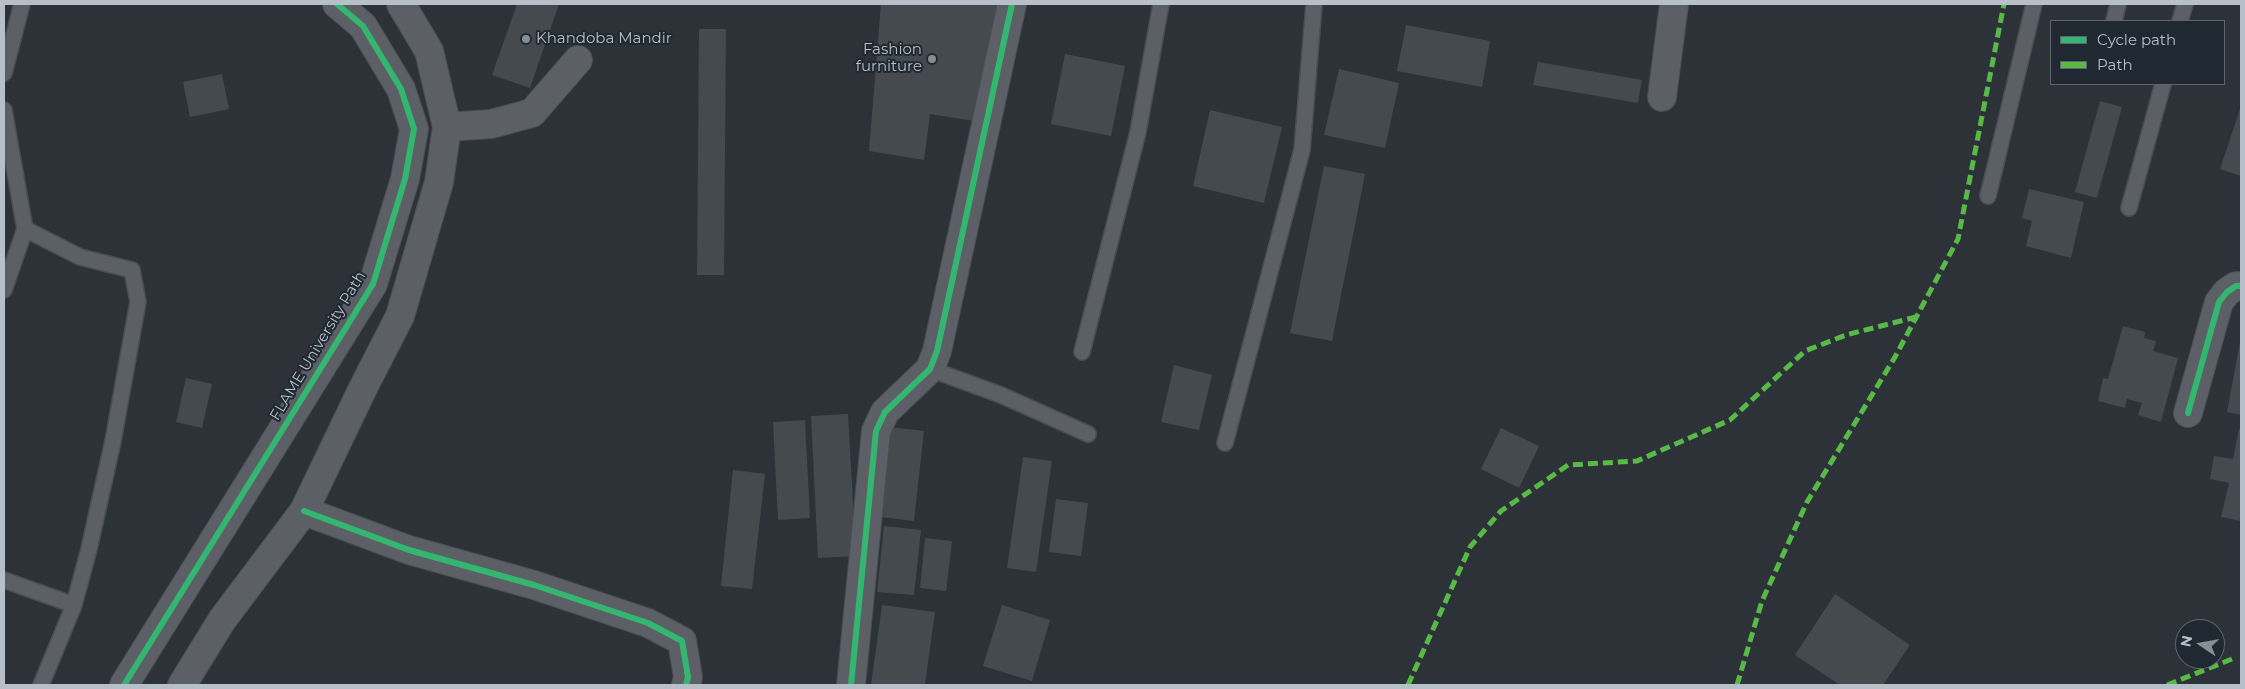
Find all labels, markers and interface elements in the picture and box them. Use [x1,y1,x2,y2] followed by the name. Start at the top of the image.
[2050,20,2225,85] legend
[536,30,672,48] place label: Khandoba Mandir
[2097,30,2176,49] text: Cycle path
[520,33,532,45] marker: Khandoba Mandir
[856,41,922,76] place label: Fashion furniture
[926,53,938,65] marker: Fashion furniture
[2097,55,2133,74] text: Path
[266,268,370,424] street label: FLAME University Path
[2175,619,2225,669] north arrow
[2176,634,2196,648] text: N

